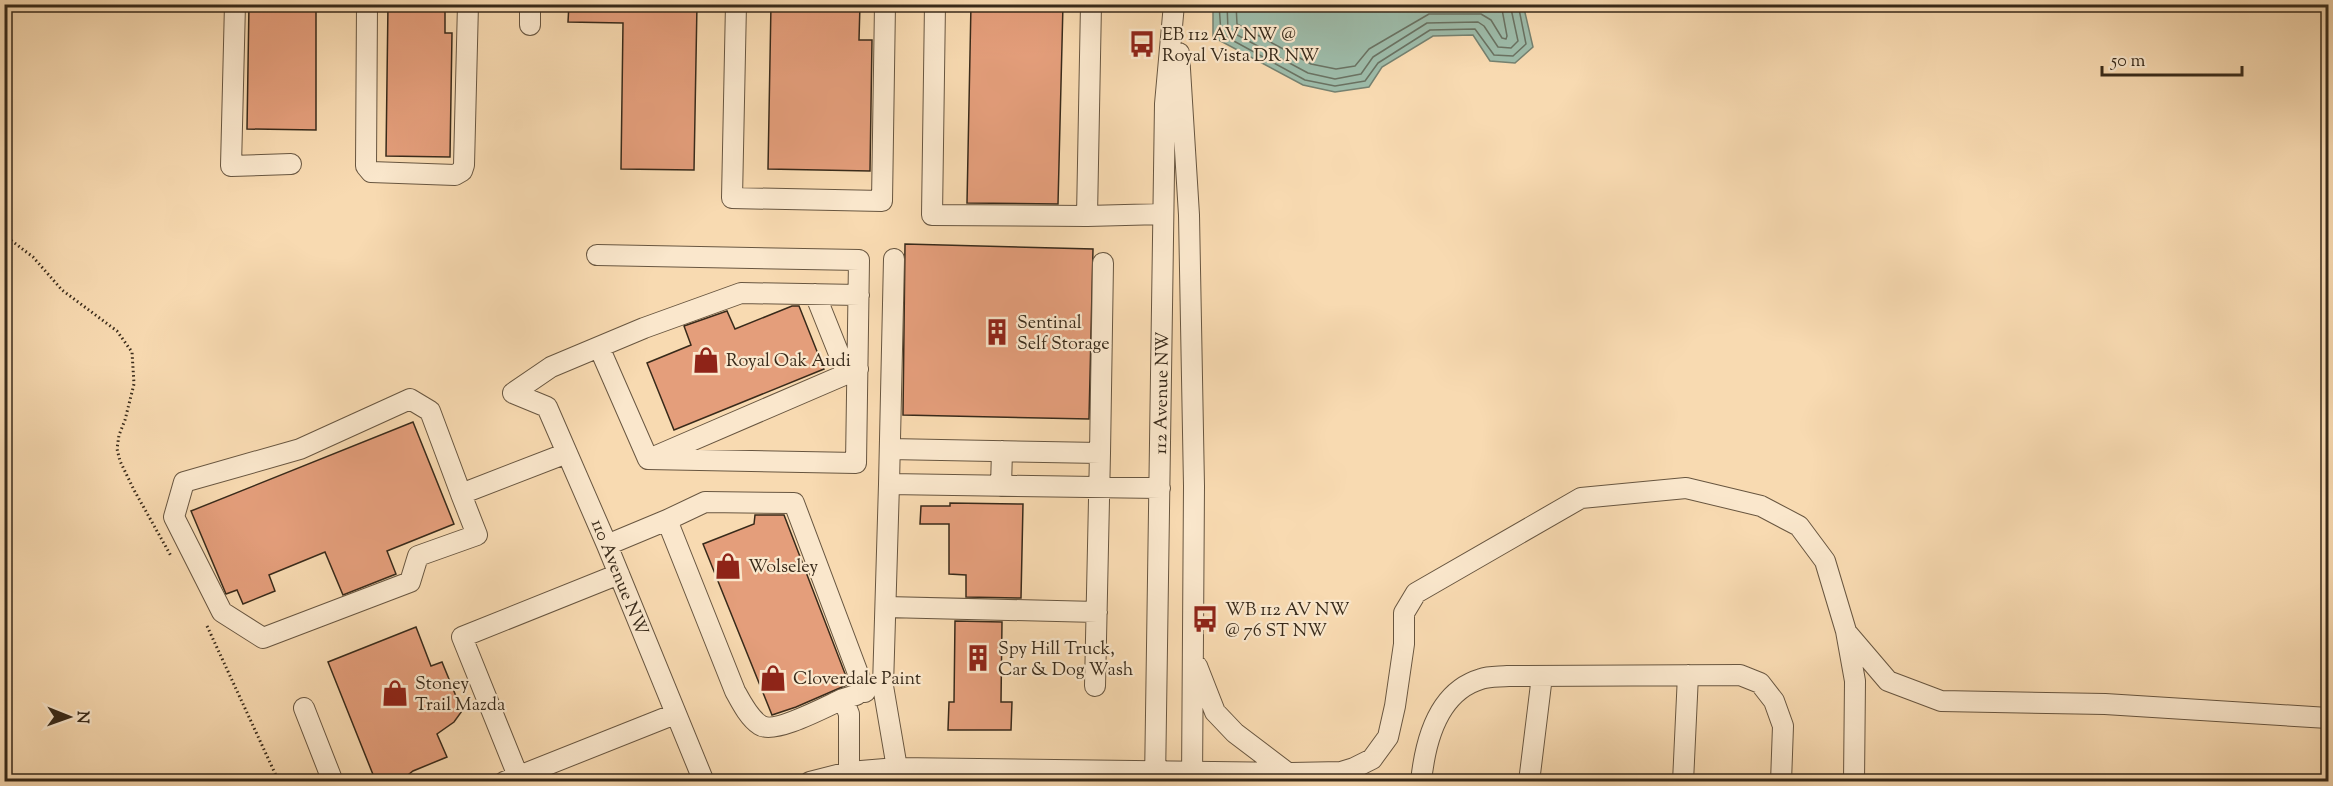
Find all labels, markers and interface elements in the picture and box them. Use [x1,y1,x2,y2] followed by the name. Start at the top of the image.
[1162,23,1319,70] place label: EB 112 AV NW @ Royal Vista DR NW
[1127,29,1157,59] bus stop icon: EB 112 AV NW @ Royal Vista DR NW
[2102,39,2242,77] scale bar
[2110,49,2146,75] text: 50 m
[1017,311,1110,358] place label: Sentinal Self Storage
[982,317,1012,347] building icon: Sentinal Self Storage
[1149,331,1177,455] street label: 112 Avenue NW
[691,345,721,375] shop icon: Royal Oak Audi
[726,349,851,375] place label: Royal Oak Audi
[583,516,653,640] street label: 110 Avenue NW
[713,551,743,581] shop icon: Wolseley
[748,555,818,581] place label: Wolseley
[1225,598,1349,645] place label: WB 112 AV NW @ 76 ST NW
[1190,604,1220,634] bus stop icon: WB 112 AV NW @ 76 ST NW
[998,637,1134,684] place label: Spy Hill Truck, Car & Dog Wash
[963,643,993,673] building icon: Spy Hill Truck, Car & Dog Wash
[758,663,788,693] shop icon: Cloverdale Paint
[793,667,921,693] place label: Cloverdale Paint
[415,672,505,719] place label: Stoney Trail Mazda
[380,678,410,708] shop icon: Stoney Trail Mazda
[39,687,99,747] north arrow
[70,711,93,724] text: N

